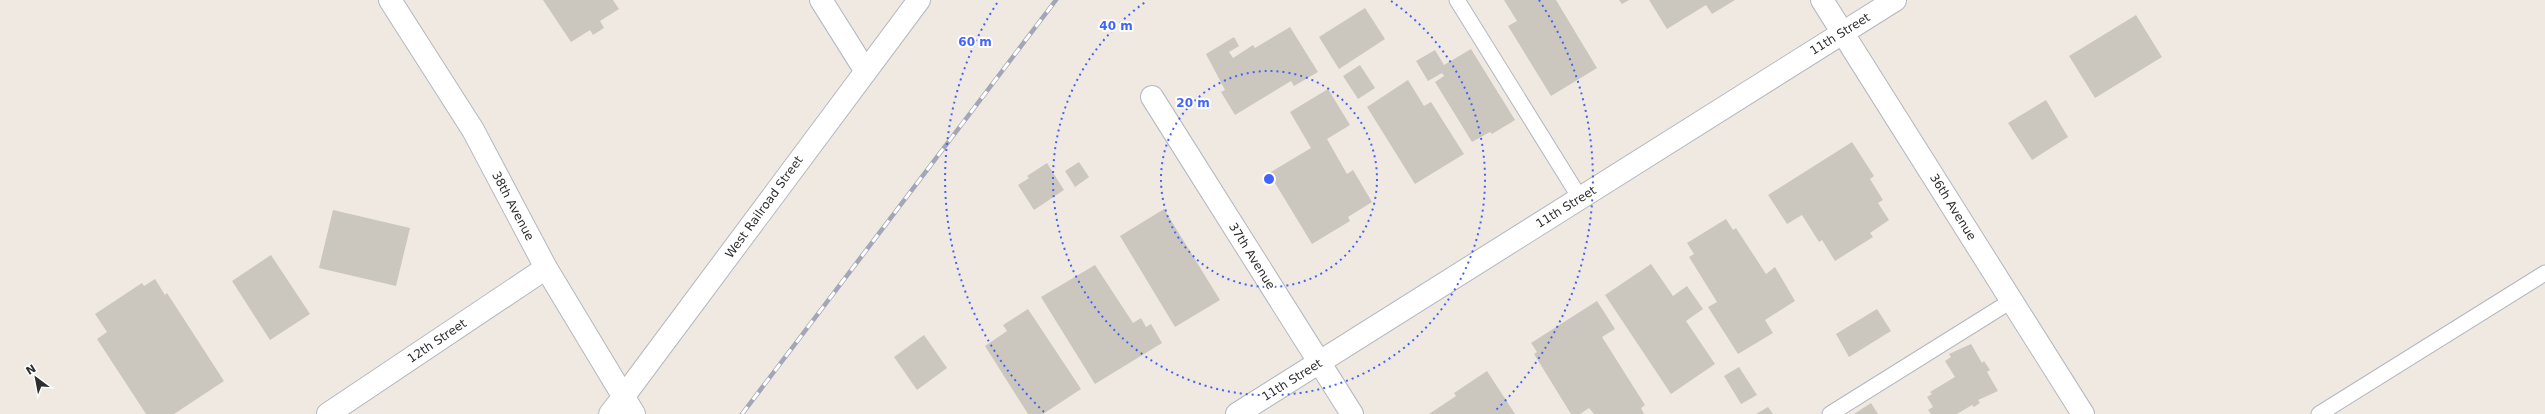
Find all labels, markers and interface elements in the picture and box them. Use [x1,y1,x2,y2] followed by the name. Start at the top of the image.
[1808,10,1873,58] street label: 11th Street
[1099,19,1133,33] text: 40 m
[958,35,992,49] text: 60 m
[1176,96,1210,110] text: 20 m
[722,153,806,261] street label: West Railroad Street
[489,169,537,243] street label: 38th Avenue
[1927,171,1979,243] street label: 36th Avenue
[1262,172,1276,186] centre of rings
[1534,183,1599,231] street label: 11th Street
[1226,220,1278,292] street label: 37th Avenue
[405,316,469,366] street label: 12th Street
[1260,356,1325,404] street label: 11th Street
[16,358,56,398] north arrow
[24,362,38,378] text: N

